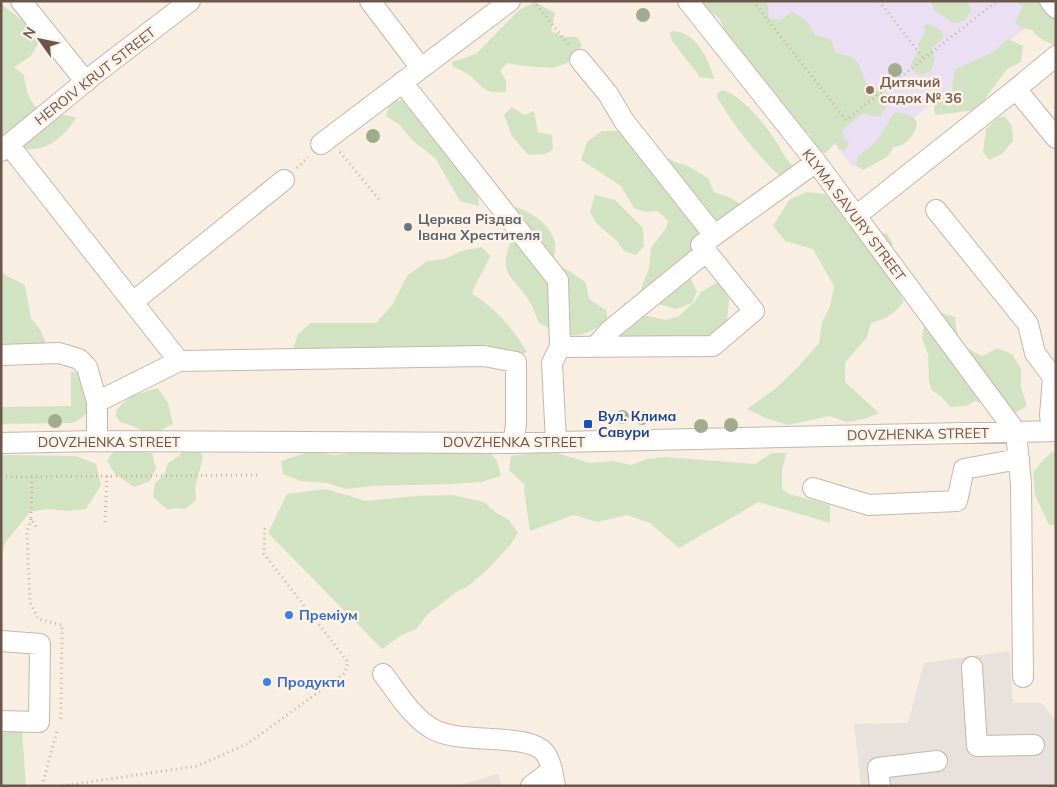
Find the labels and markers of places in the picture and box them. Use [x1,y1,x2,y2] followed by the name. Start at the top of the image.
[880,73,962,107] place label: Дитячий садок № 36
[864,84,876,96] marker: Дитячий садок № 36
[418,210,540,244] place label: Церква Різдва Івана Хрестителя
[402,221,414,233] marker: Церква Різдва Івана Хрестителя
[598,407,676,441] place label: Вул. Клима Савури
[582,418,594,430] marker: Вул. Клима Савури
[299,606,358,624] place label: Преміум
[283,609,295,621] marker: Преміум
[277,673,345,691] place label: Продукти
[261,676,273,688] marker: Продукти

